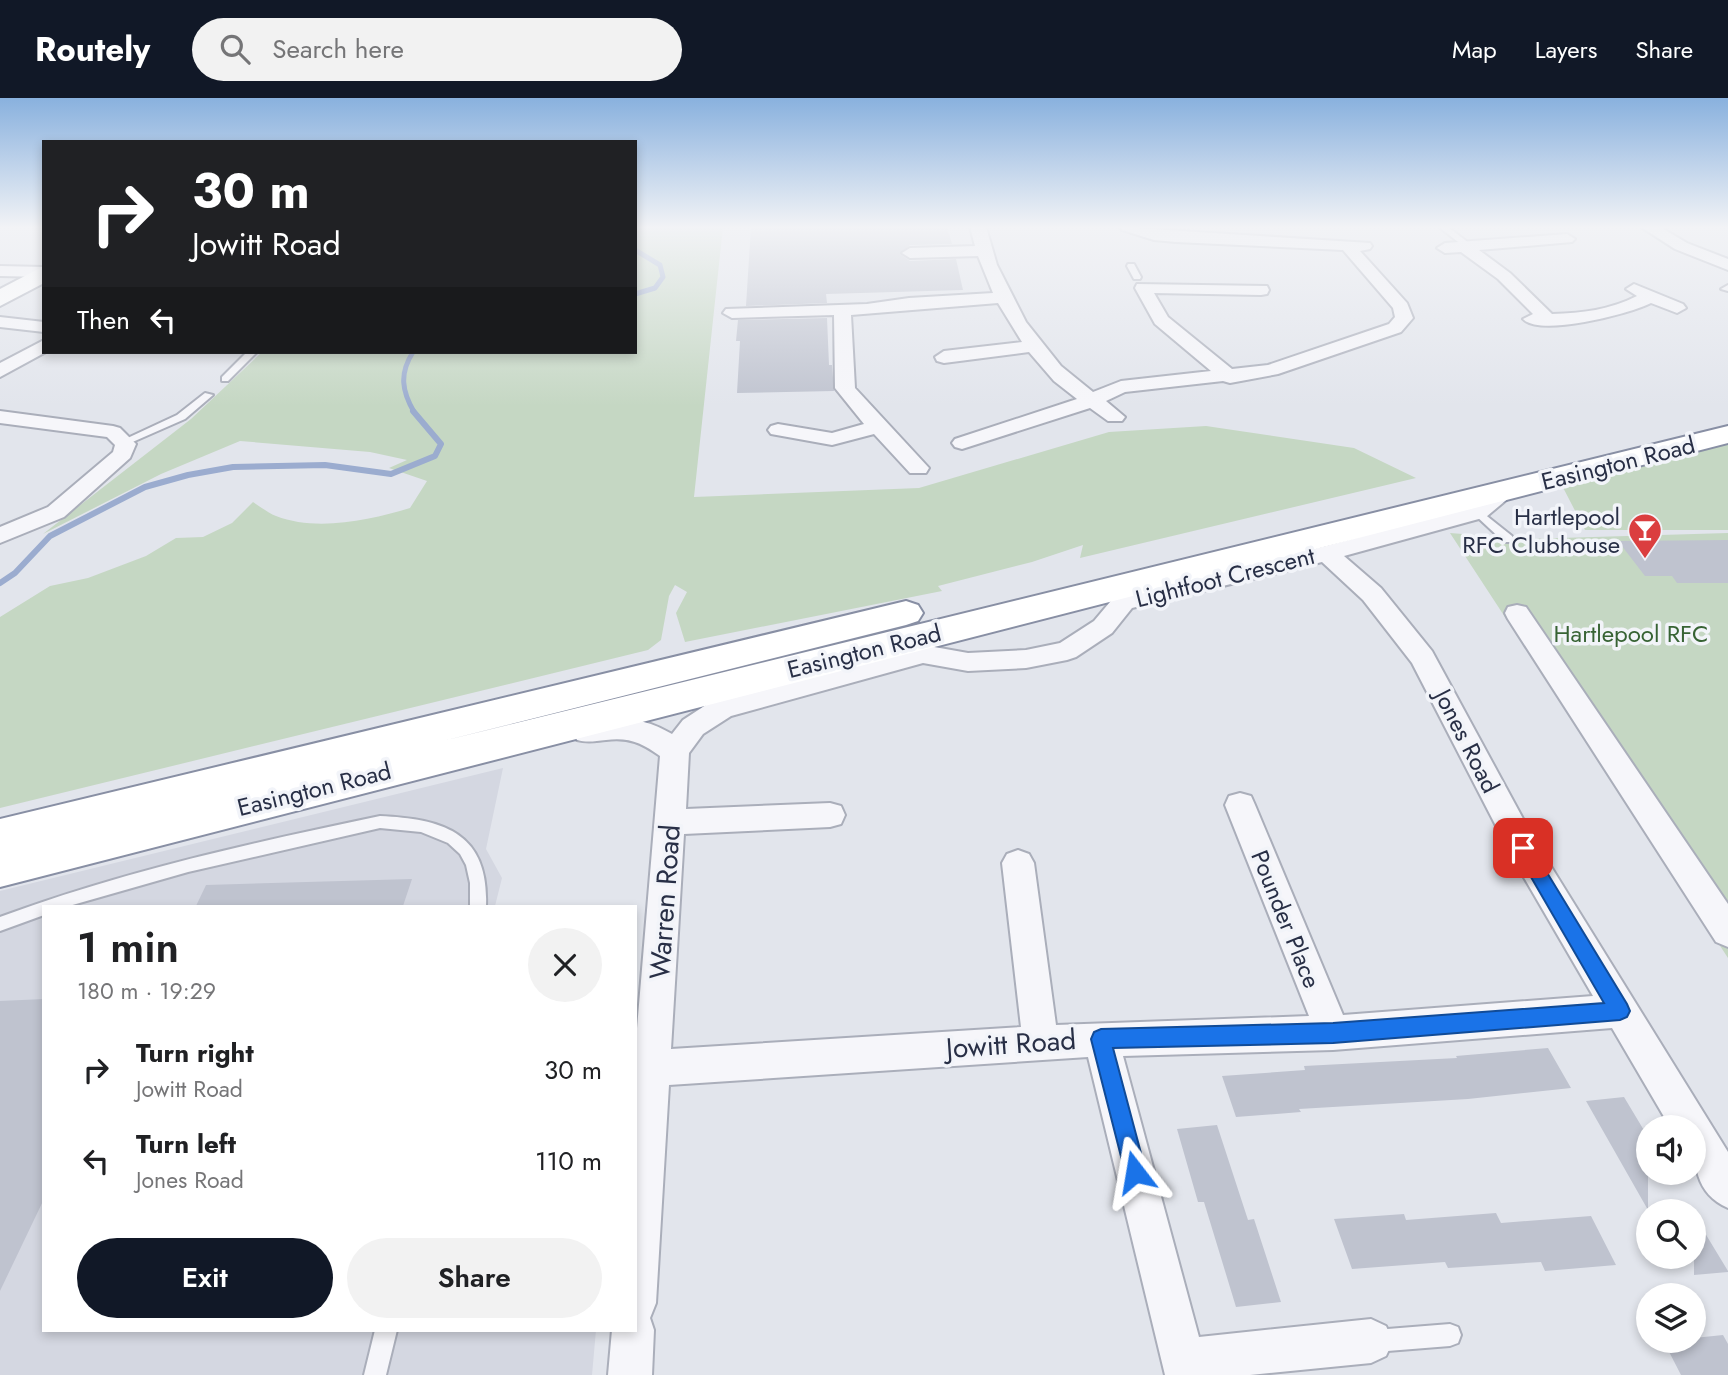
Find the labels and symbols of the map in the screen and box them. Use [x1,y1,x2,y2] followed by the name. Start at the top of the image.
[1537,427,1699,499] street label: Easington Road
[1462,499,1620,562] place label: Hartlepool RFC Clubhouse
[1626,511,1664,560] bar icon: Hartlepool RFC Clubhouse
[1132,538,1319,616] street label: Lightfoot Crescent
[783,615,945,687] street label: Easington Road
[1553,616,1709,651] park label: Hartlepool RFC
[1425,680,1508,799] street label: Jones Road
[233,753,395,825] street label: Easington Road
[1493,818,1553,878] pin
[639,823,691,981] street label: Warren Road
[1242,845,1330,993] street label: Pounder Place
[941,1019,1077,1069] street label: Jowitt Road
[1098,1135,1172,1209] position arrow

